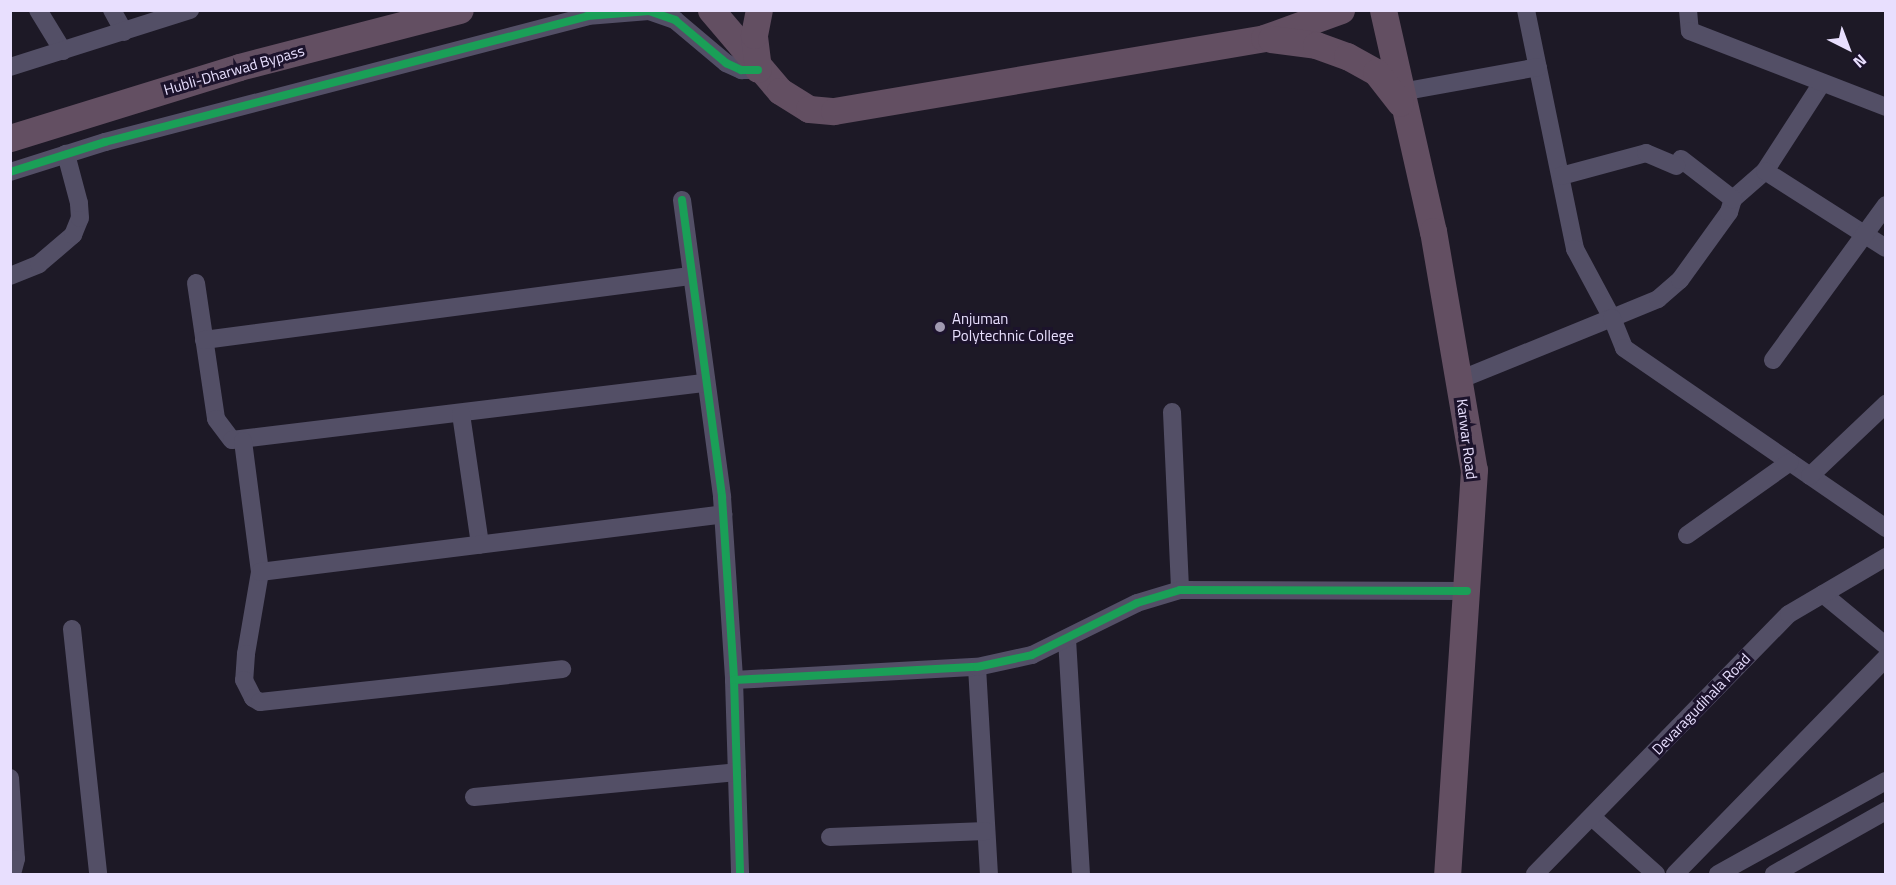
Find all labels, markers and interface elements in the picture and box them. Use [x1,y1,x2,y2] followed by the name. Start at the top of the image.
[1818,18,1878,78] north arrow
[162,41,306,99] street label: Hubli-Dharwad Bypass
[1848,49,1872,74] text: N
[952,309,1074,344] place label: Anjuman Polytechnic College
[933,320,947,334] marker: Anjuman Polytechnic College
[1453,398,1481,480] street label: Karwar Road
[1648,650,1754,758] street label: Devaragudihala Road

